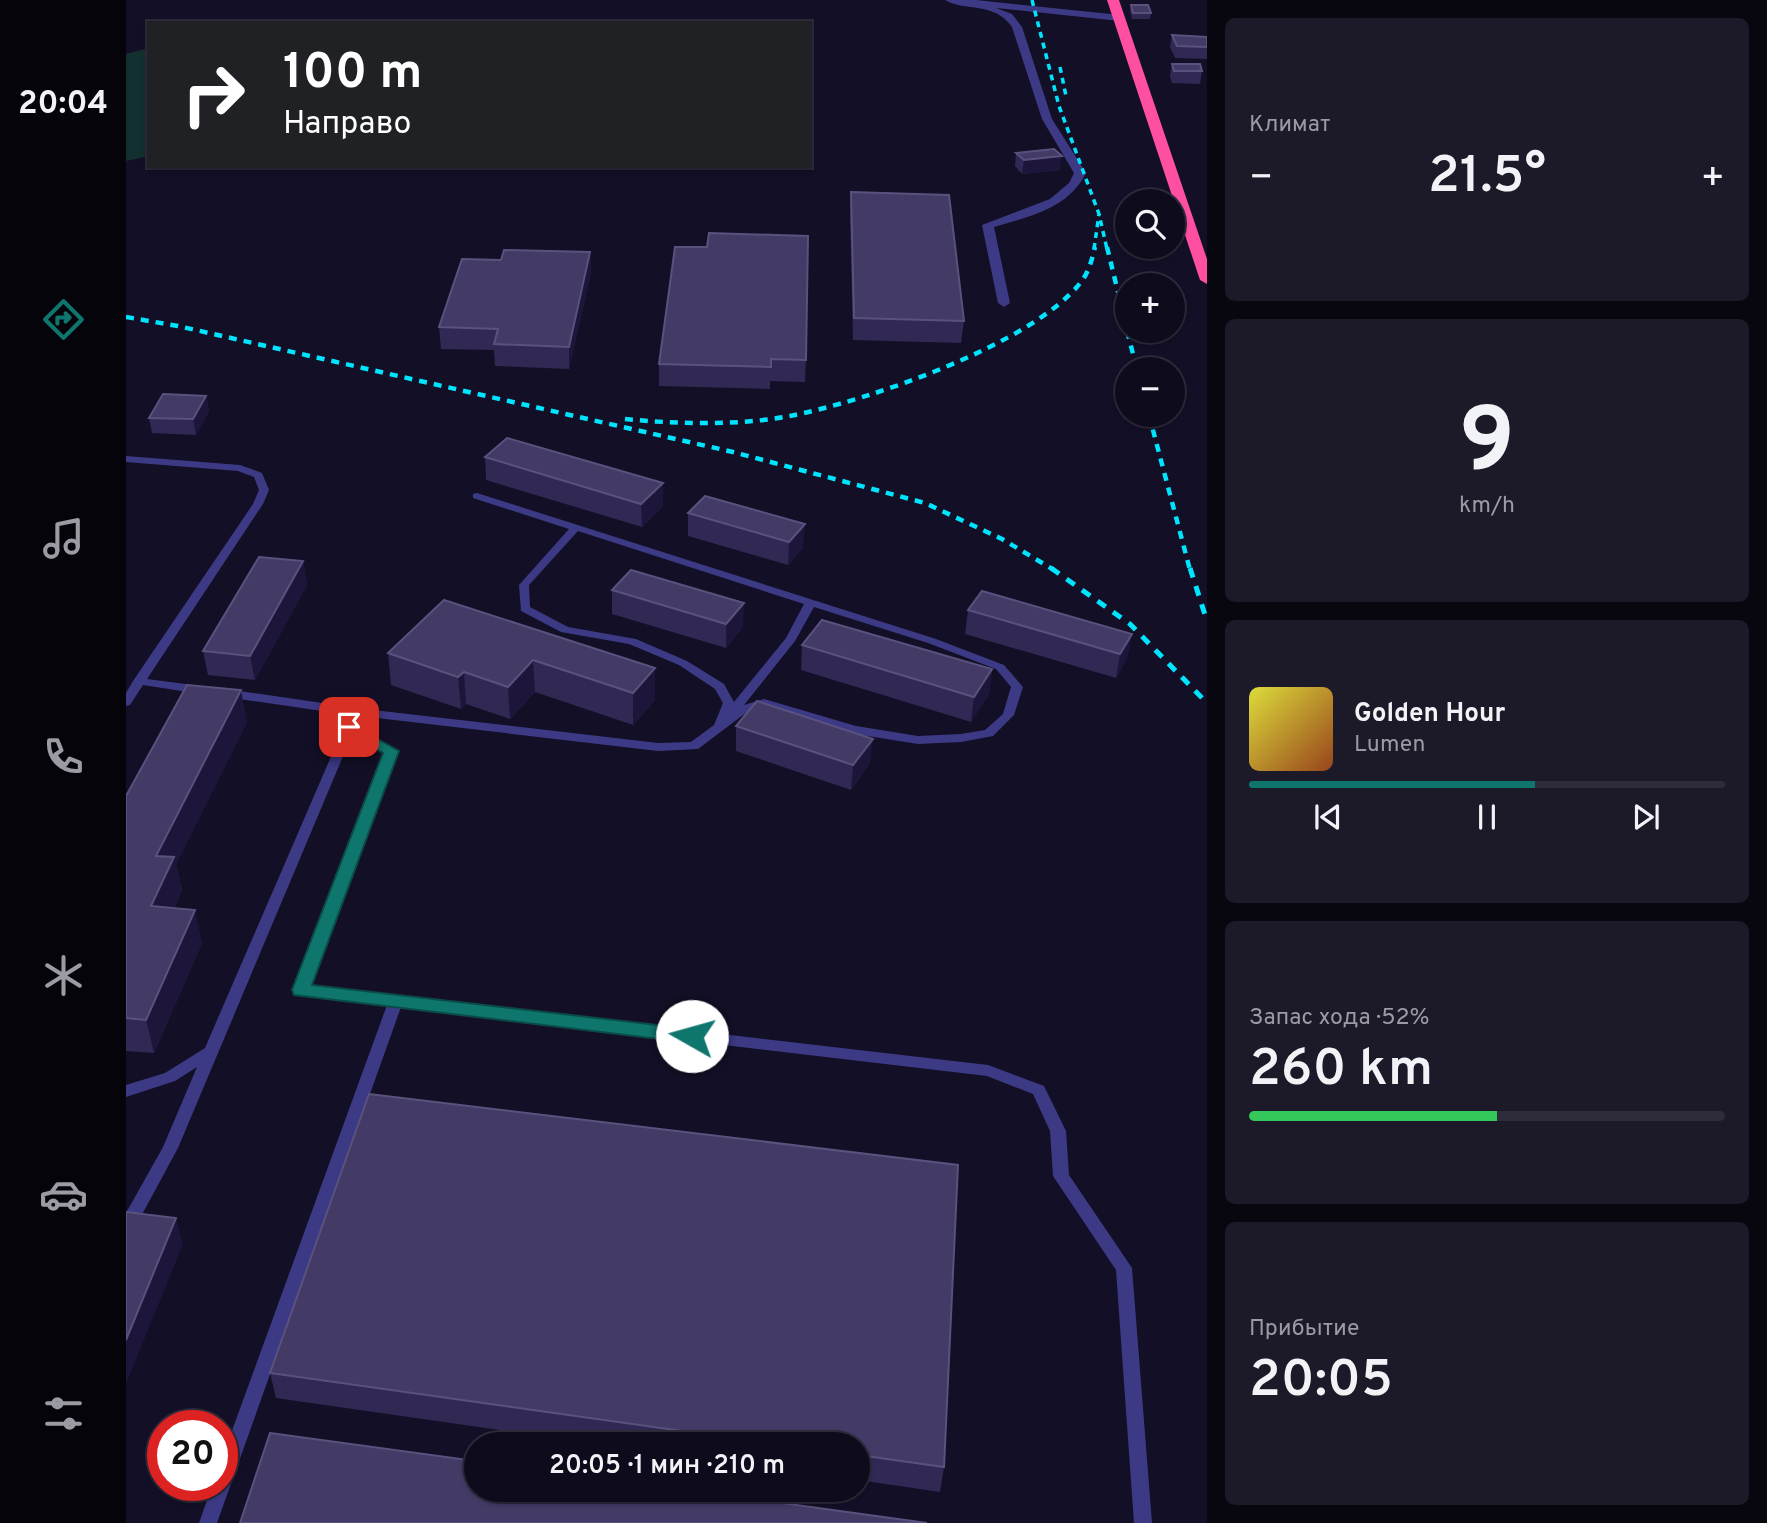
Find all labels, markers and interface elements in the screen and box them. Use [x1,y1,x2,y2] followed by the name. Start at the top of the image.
[283,44,422,106] text: 100 m
[168,49,259,140] icon: right
[18,85,108,125] text: 20:04
[283,105,411,145] text: Направо
[1249,111,1330,140] text: Климат
[1428,145,1546,211] text: 21.5°
[1249,155,1274,204] text: −
[1700,155,1725,204] text: +
[1115,189,1185,427] map controls
[1115,189,1185,259] button: search
[1115,273,1185,343] button: +
[39,295,88,344] icon: directions
[1115,357,1185,427] button: −
[1459,389,1515,504] text: 9
[1459,492,1515,521] text: km/h
[39,514,88,563] icon: music
[319,697,379,757] pin
[1354,698,1505,731] text: Golden Hour
[330,708,368,746] icon: arrive
[1354,731,1425,760] text: Lumen
[39,732,88,781] icon: phone
[1309,798,1347,836] icon: previous
[1468,798,1506,836] icon: pause
[1627,798,1665,836] icon: next
[39,951,88,1000] icon: climate
[655,999,729,1073] position arrow
[1249,1004,1430,1033] text: Запас хода · 52%
[1249,1038,1433,1104] text: 260 km
[39,1170,88,1219] icon: car
[1249,1315,1359,1344] text: Прибытие
[1249,1349,1393,1415] text: 20:05
[39,1389,88,1438] icon: filters
[147,1410,238,1501] speed limit sign: 20
[549,1450,785,1483] text: 20:05 · 1 мин · 210 m

